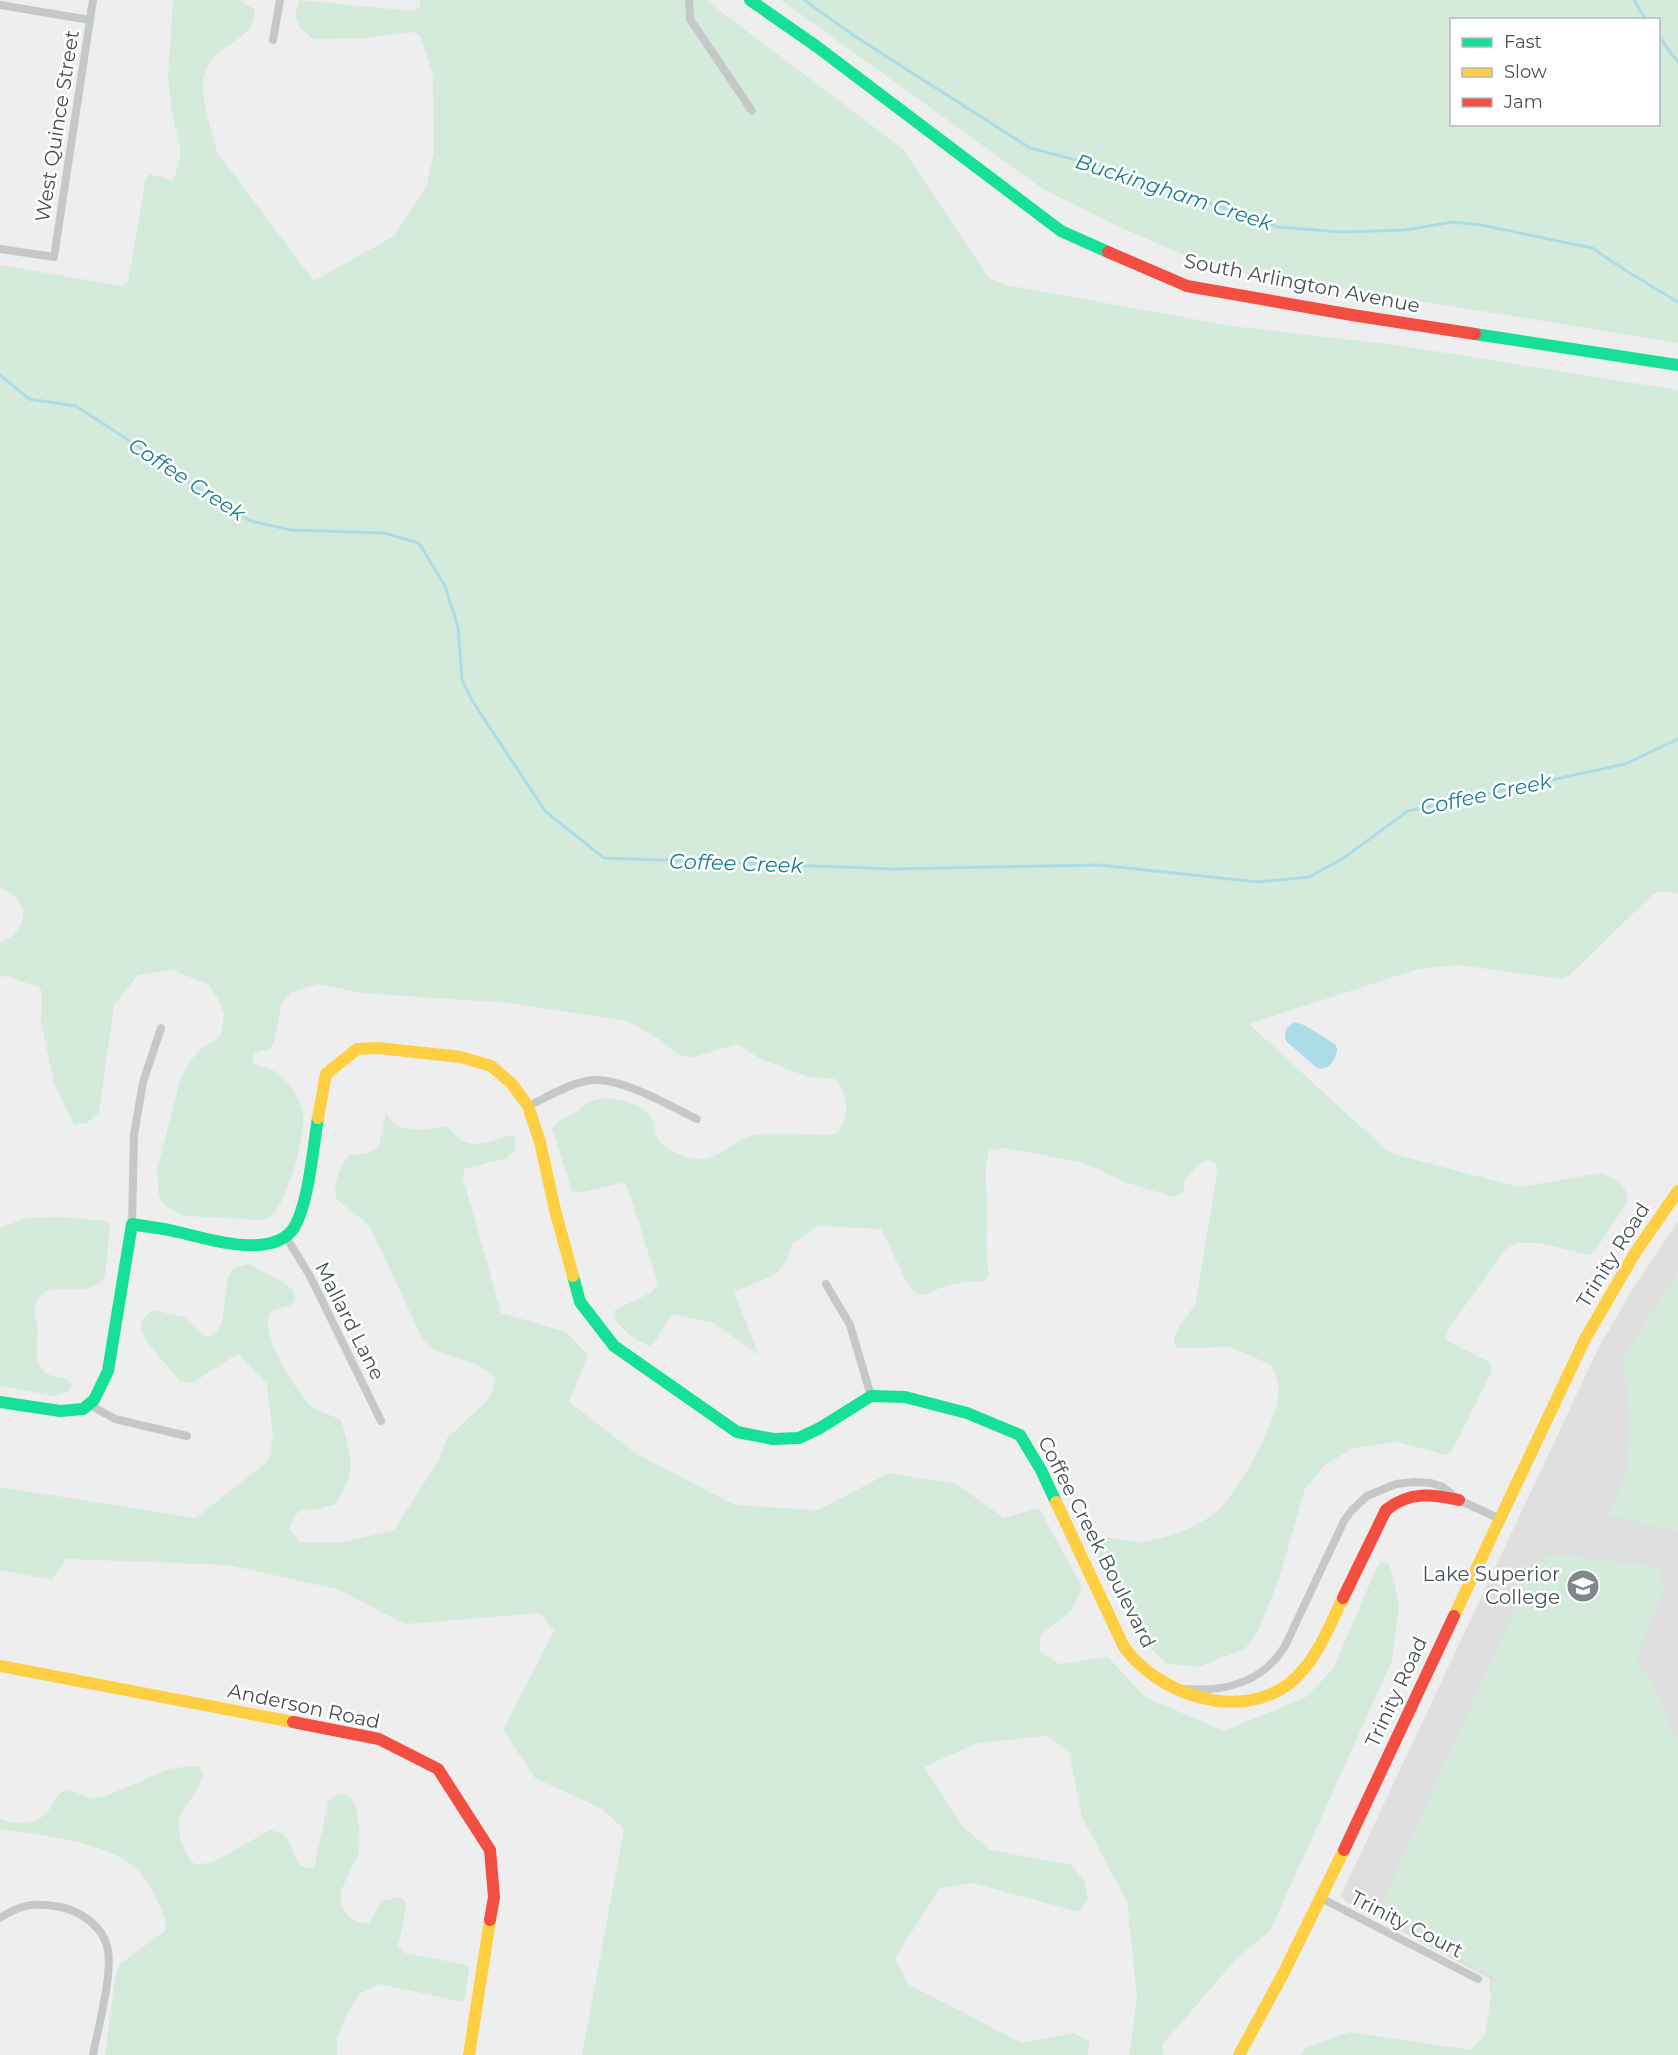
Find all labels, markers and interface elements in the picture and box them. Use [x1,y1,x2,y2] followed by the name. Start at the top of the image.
[1450,18,1660,126] legend
[30,28,84,224] street label: West Quince Street
[1504,31,1542,53] text: Fast
[1504,61,1547,83] text: Slow
[1503,91,1543,113] text: Jam
[1072,148,1277,236] water label: Buckingham Creek
[1182,248,1422,318] street label: South Arlington Avenue
[124,432,251,527] water label: Coffee Creek
[1418,768,1556,820] water label: Coffee Creek
[669,848,805,878] water label: Coffee Creek
[1571,1198,1655,1312] street label: Trinity Road
[310,1258,390,1384] street label: Mallard Lane
[1033,1432,1161,1652] street label: Coffee Creek Boulevard
[1422,1562,1560,1609] place label: Lake Superior College
[1565,1568,1601,1604] school or university icon: Lake Superior College
[1360,1633,1432,1751] street label: Trinity Road
[226,1678,382,1734] street label: Anderson Road
[1347,1885,1467,1963] street label: Trinity Court

